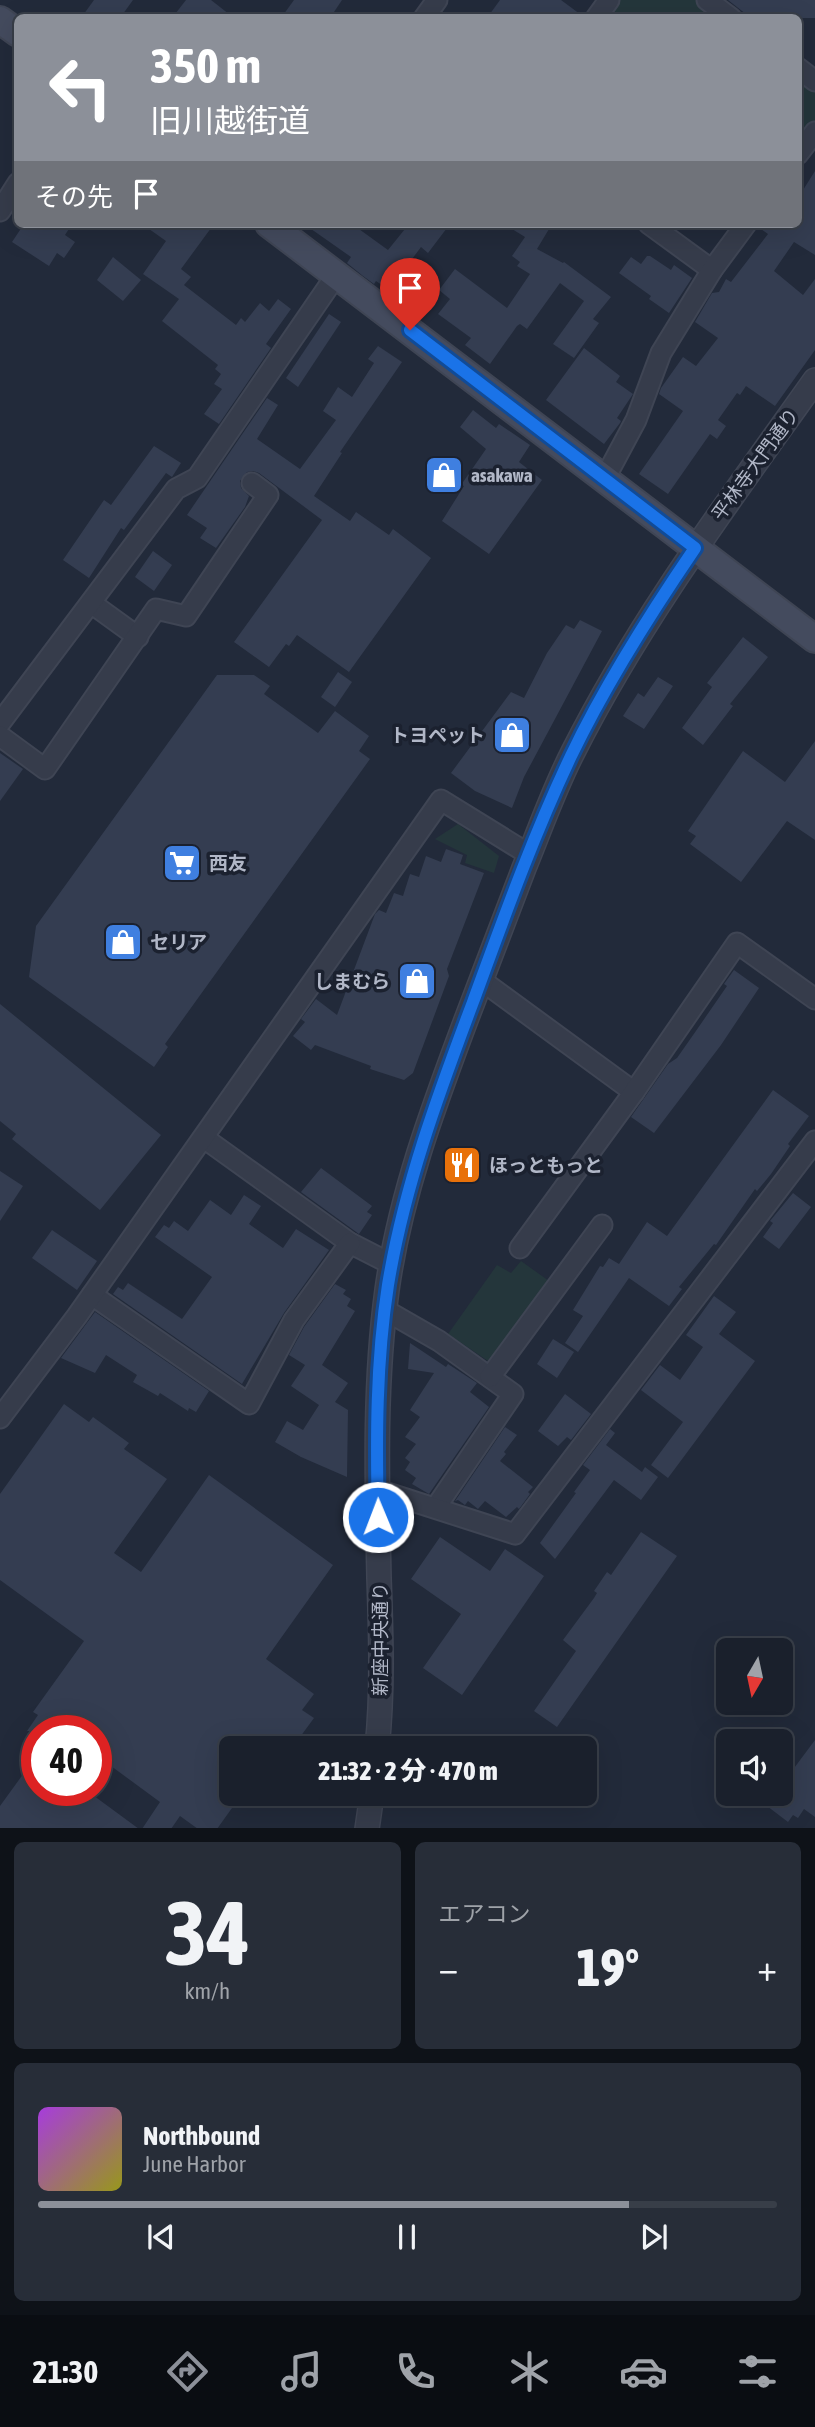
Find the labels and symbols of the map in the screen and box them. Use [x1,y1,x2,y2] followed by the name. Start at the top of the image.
[380,258,440,330] pin
[707,404,803,524] street label: 平林寺大門通り
[423,454,465,496] shop icon: asakawa
[471,464,533,486] place label: asakawa
[491,714,533,756] shop icon: トヨペット
[390,724,485,746] place label: トヨペット
[161,842,203,884] supermarket icon: 西友
[209,852,247,874] place label: 西友
[102,921,144,963] shop icon: セリア
[150,931,207,953] place label: セリア
[396,960,438,1002] shop icon: しまむら
[314,970,390,992] place label: しまむら
[441,1144,483,1186] restaurant icon: ほっともっと
[489,1154,603,1176] place label: ほっともっと
[341,1480,415,1554] position arrow
[369,1582,391,1696] street label: 新座中央通り
[716,1638,793,1715] north arrow
[21,1715,112,1806] speed limit sign: 40

